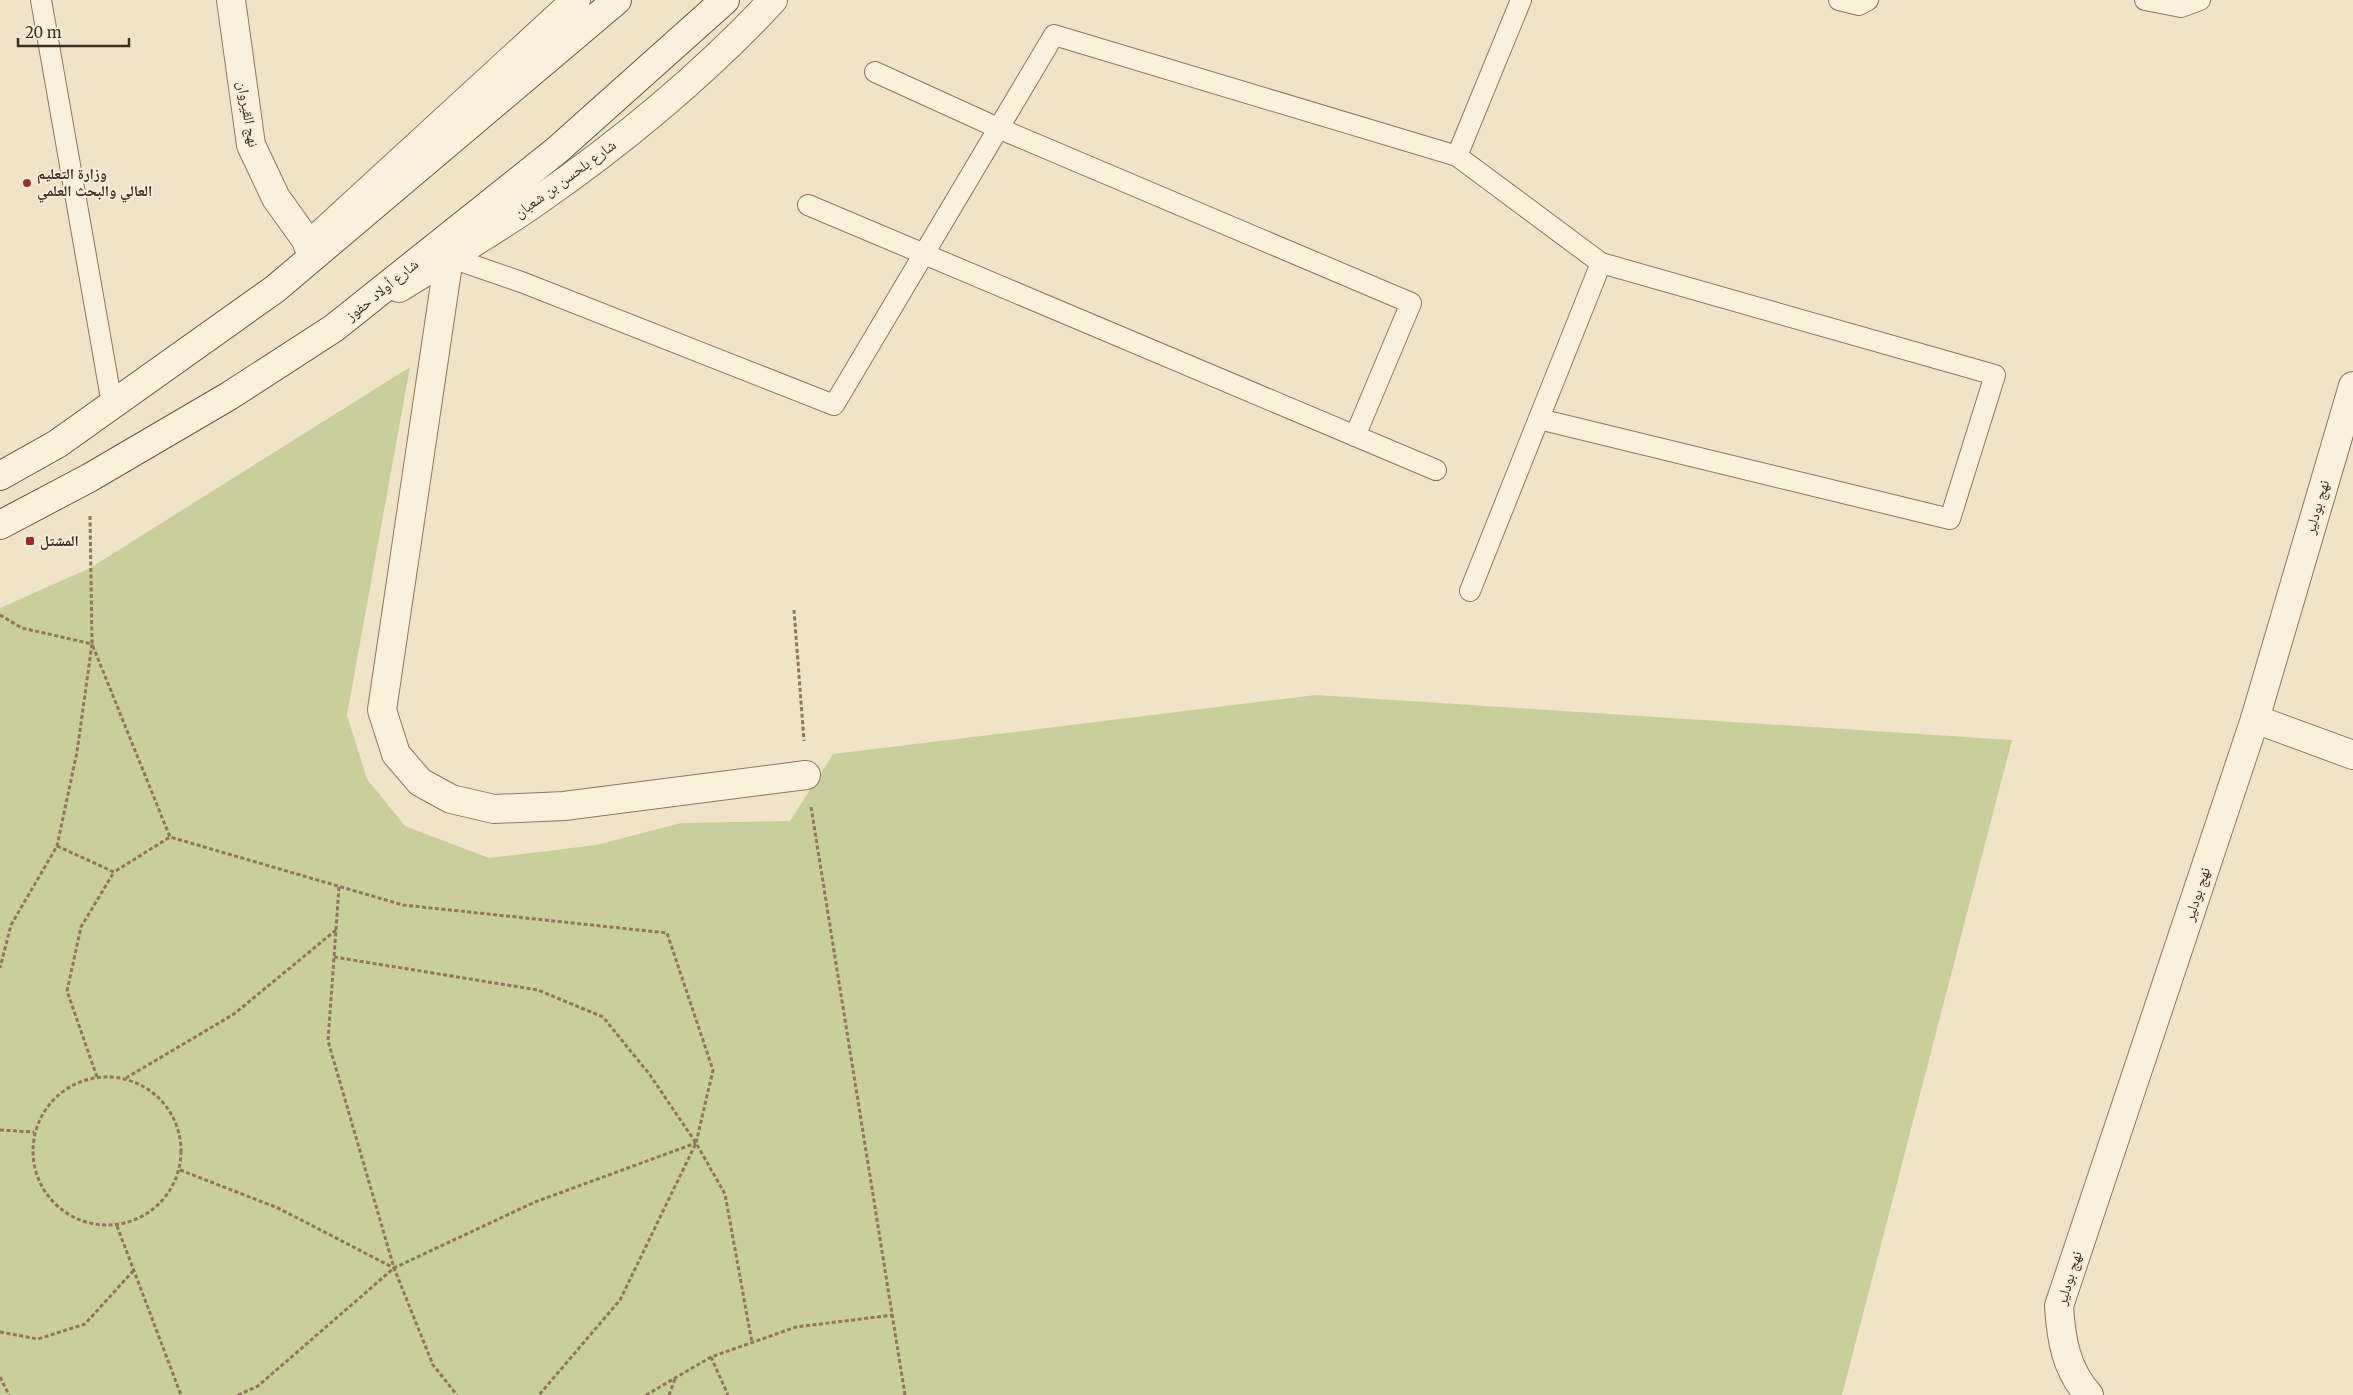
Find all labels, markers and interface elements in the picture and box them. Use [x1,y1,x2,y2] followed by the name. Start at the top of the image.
[18,15,129,47] scale bar
[25,23,62,42] text: 20 m
[232,79,264,149] street label: نهج القيروان
[510,135,620,223] street label: شارع بلحسن بن شعبان
[37,164,152,203] place label: وزارة التعليم العالي والبحث العلمي
[21,177,33,189] marker: وزارة التعليم العالي والبحث العلمي
[341,254,423,326] street label: شارع أولاد حفوز
[2299,478,2334,537] street label: نهج بودلير
[40,531,79,550] place label: المشتل
[24,535,36,547] marker: المشتل
[2179,865,2215,924] street label: نهج بودلير
[2051,1249,2087,1308] street label: نهج بودلير

